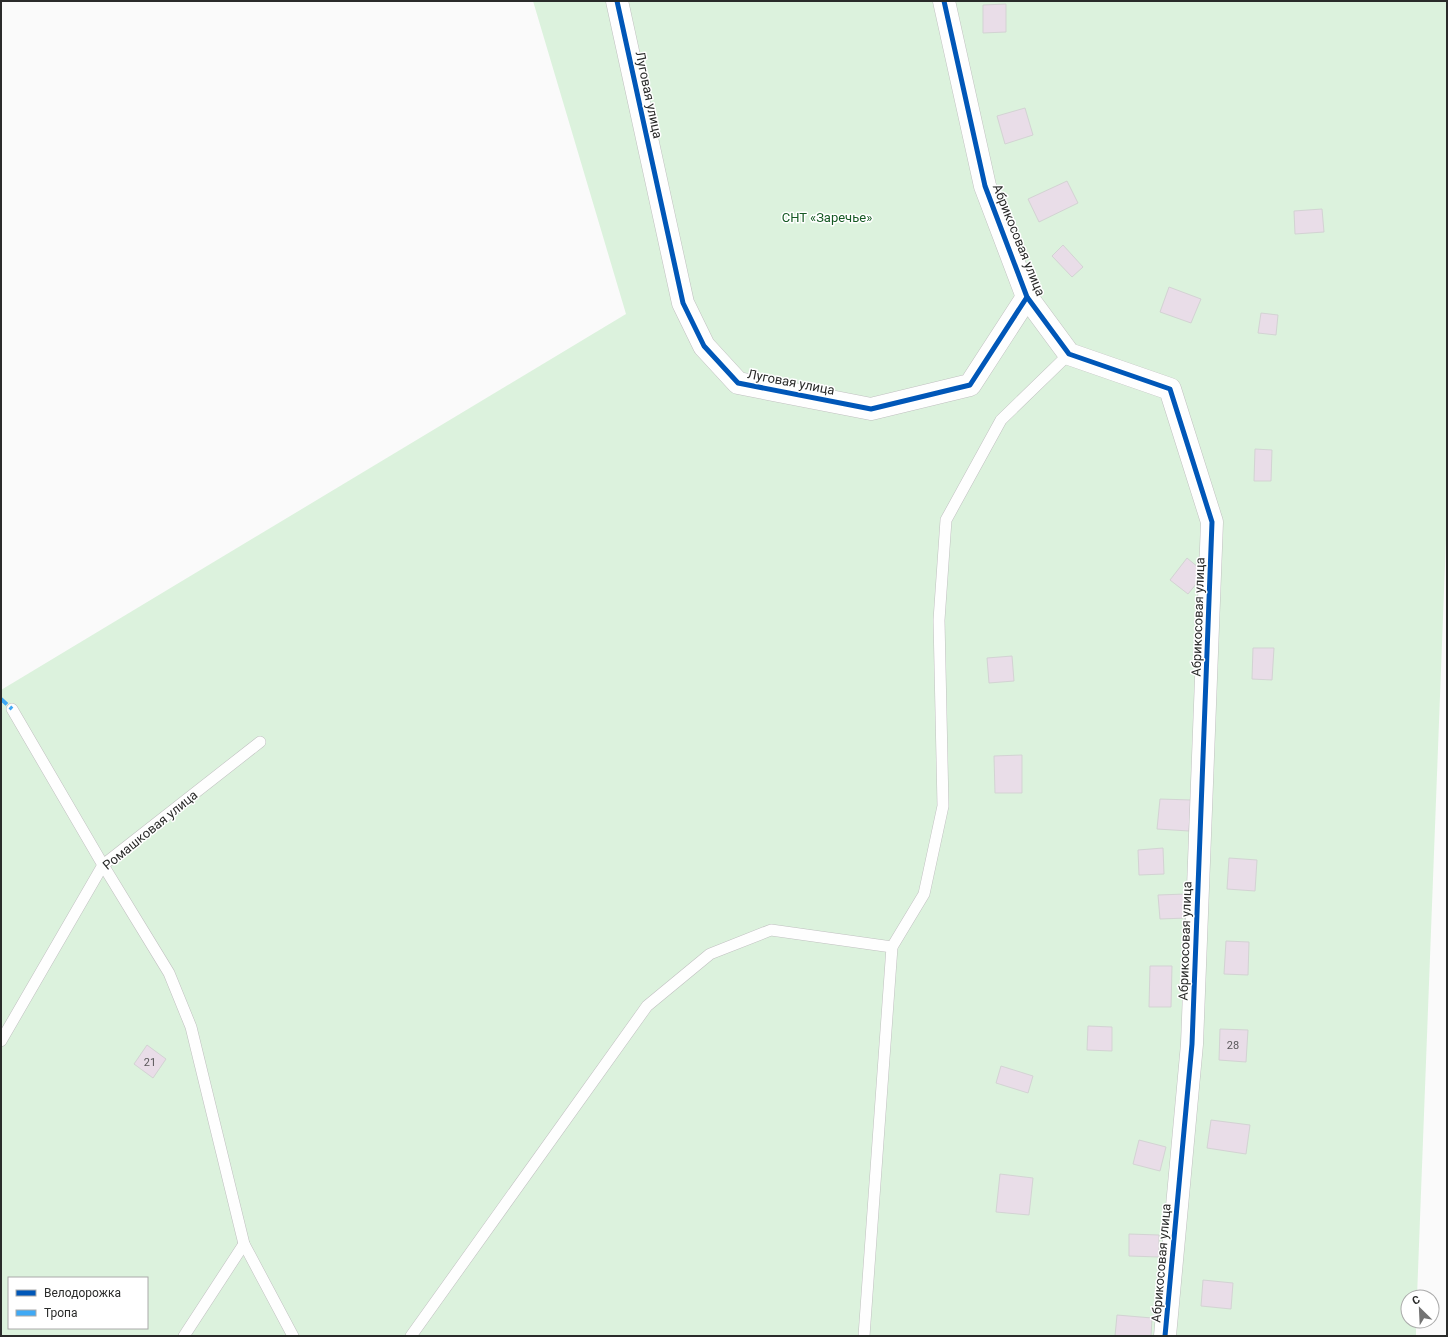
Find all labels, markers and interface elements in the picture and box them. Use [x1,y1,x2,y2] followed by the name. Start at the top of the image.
[632,50,666,140] street label: Луговая улица
[990,182,1048,298] street label: Абрикосовая улица
[782,210,872,225] park label: СНТ «Заречье»
[746,366,836,398] street label: Луговая улица
[1188,557,1208,677] street label: Абрикосовая улица
[100,787,200,873] street label: Ромашковая улица
[1175,881,1195,1001] street label: Абрикосовая улица
[1227,1039,1239,1052] house number: 28
[144,1056,156,1069] house number: 21
[1148,1203,1174,1323] street label: Абрикосовая улица
[8,1277,148,1329] legend
[44,1286,121,1300] text: Велодорожка
[1400,1289,1440,1329] north arrow
[1410,1293,1422,1308] text: С
[44,1306,78,1320] text: Тропа

